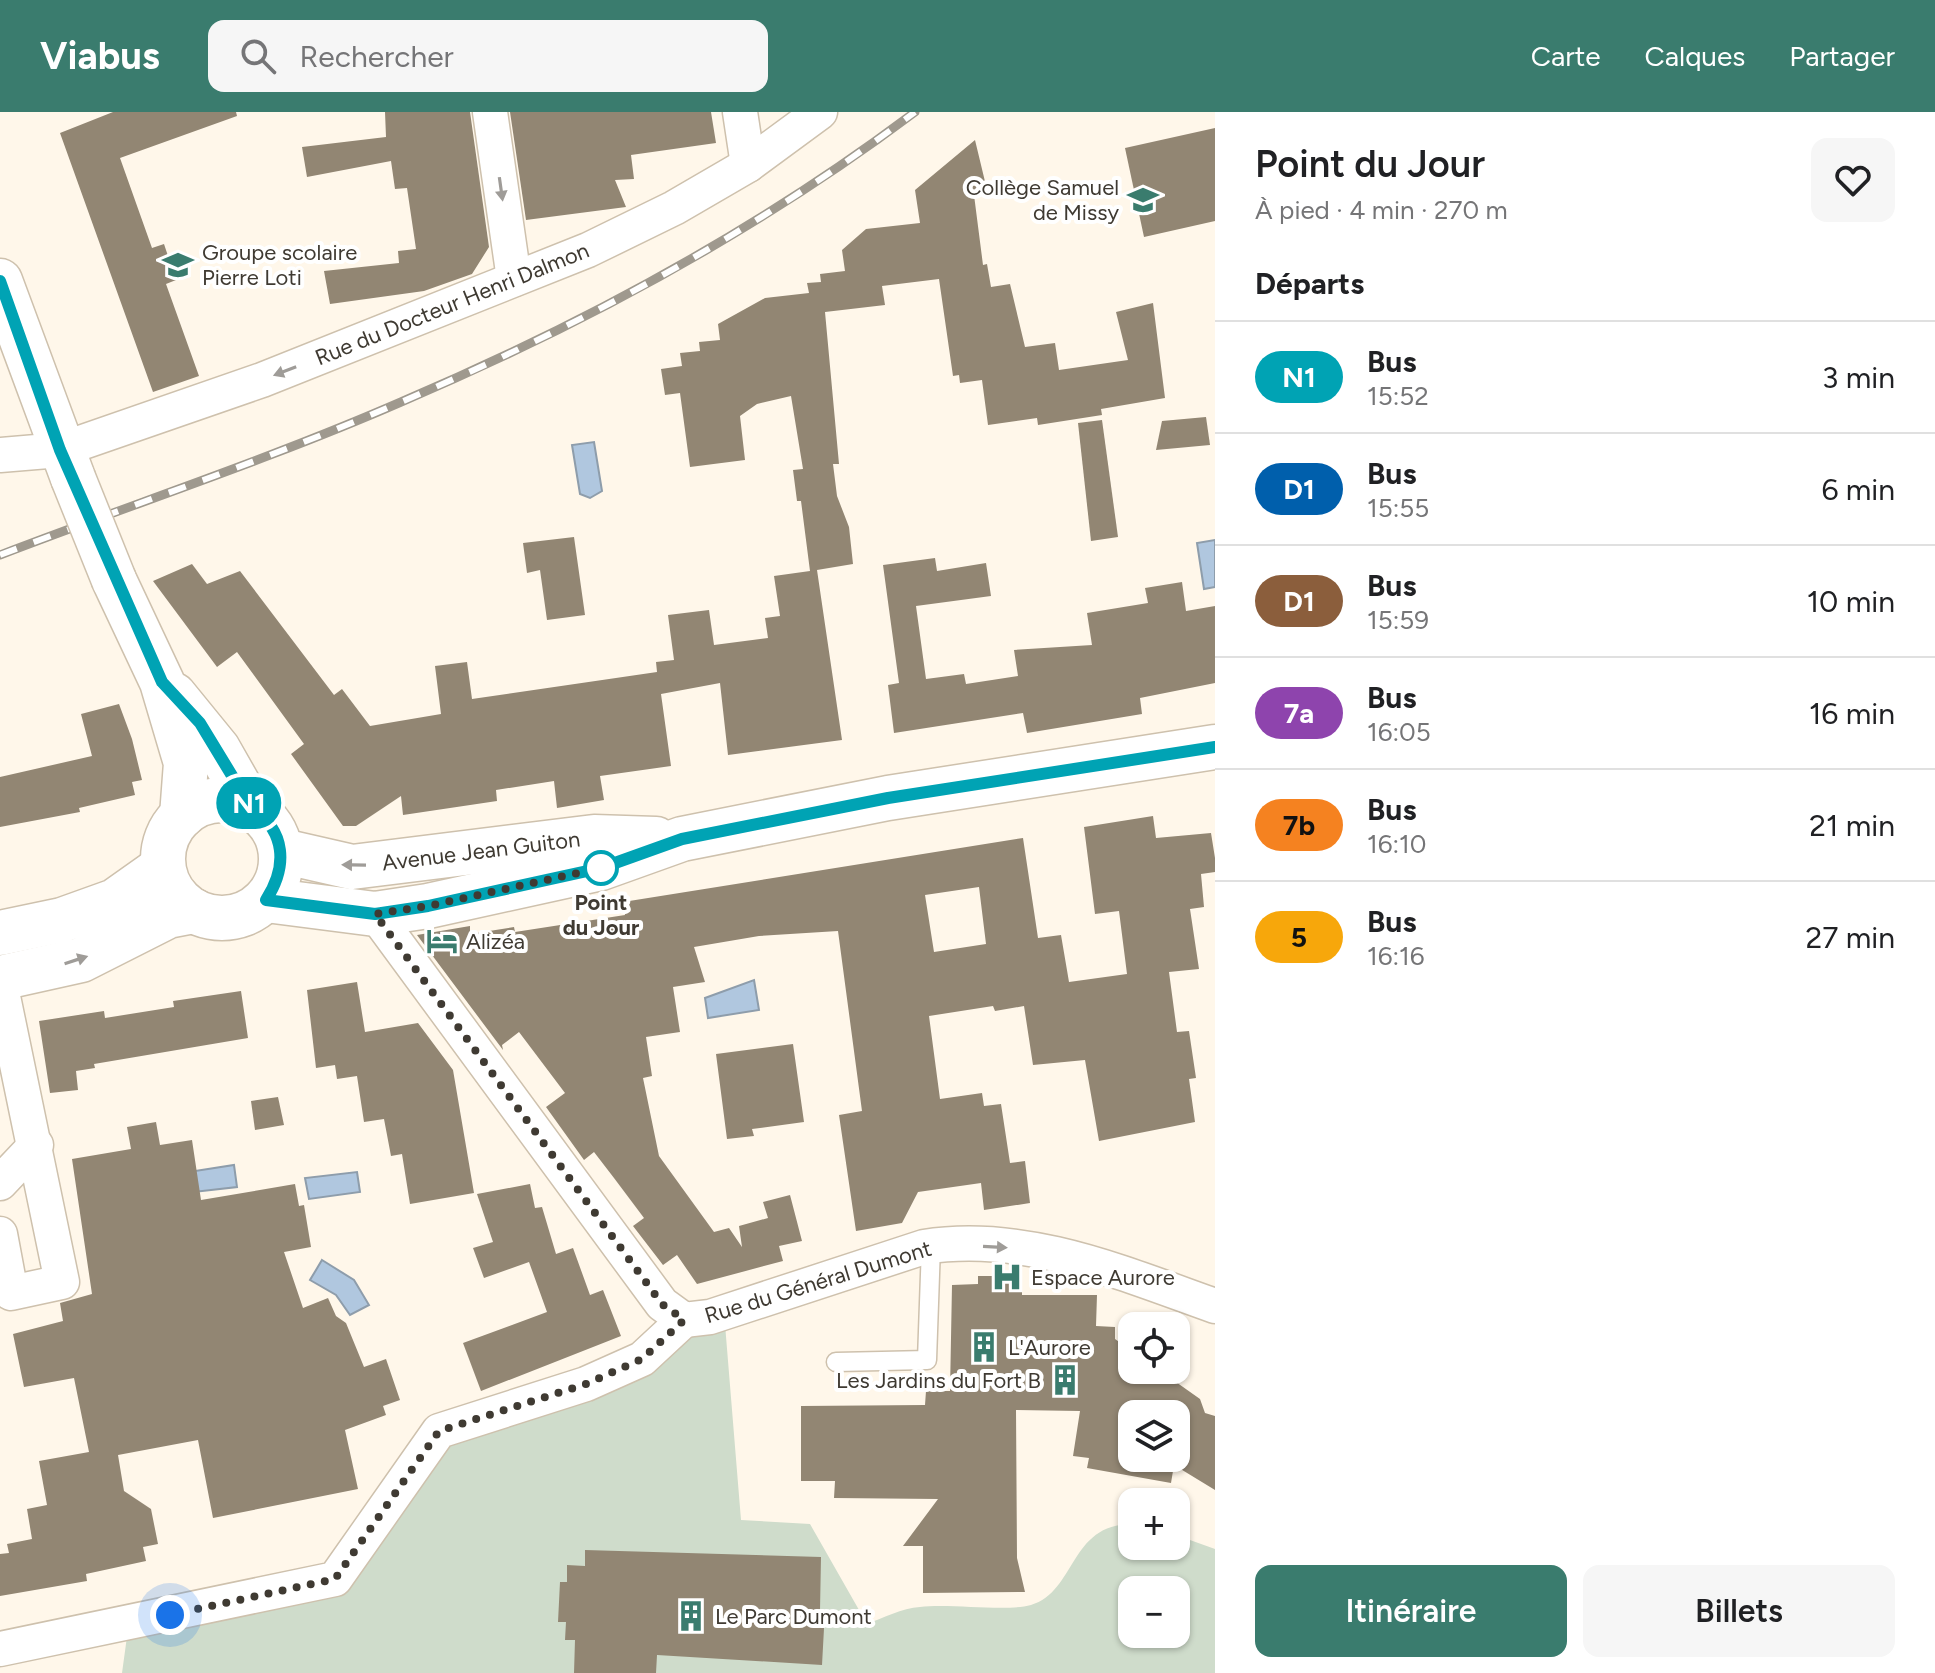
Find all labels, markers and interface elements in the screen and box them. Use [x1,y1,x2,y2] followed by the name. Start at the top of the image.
[208,20,768,92] search box
[40,33,160,79] text: Viabus
[236,34,280,78] icon: search
[300,38,454,75] text: Rechercher
[1531,39,1601,73] text: Carte
[1645,39,1745,73] text: Calques
[1789,39,1895,73] text: Partager
[1811,138,1895,222] button: heart
[1255,141,1485,187] text: Point du Jour
[966,174,1119,226] place label: Collège Samuel de Missy
[495,177,508,202] one-way arrow
[1126,183,1160,217] school or university icon: Collège Samuel de Missy
[1255,194,1508,226] text: À pied · 4 min · 270 m
[311,237,593,371] street label: Rue du Docteur Henri Dalmon
[202,239,357,291] place label: Groupe scolaire Pierre Loti
[161,248,195,282] school or university icon: Groupe scolaire Pierre Loti
[1255,265,1364,302] text: Départs
[1367,343,1416,380] text: Bus
[1822,359,1895,396] text: 3 min
[1282,360,1316,394] text: N1
[273,365,297,378] one-way arrow
[1367,380,1429,412] text: 15:52
[1367,455,1416,492] text: Bus
[1821,471,1895,508] text: 6 min
[1283,472,1315,506] text: D1
[1367,492,1429,524] text: 15:55
[1367,567,1416,604] text: Bus
[1807,583,1895,620] text: 10 min
[1283,584,1315,618] text: D1
[1367,604,1429,636] text: 15:59
[1367,679,1416,716] text: Bus
[1809,695,1895,732] text: 16 min
[1284,696,1314,730] text: 7a
[1367,716,1431,748] text: 16:05
[213,777,285,829] line badge: N1
[232,786,266,820] text: N1
[1367,791,1416,828] text: Bus
[1809,807,1895,844] text: 21 min
[1283,808,1315,842] text: 7b
[380,825,582,877] street label: Avenue Jean Guiton
[1367,828,1426,860] text: 16:10
[584,851,618,885] marker: Point du Jour
[341,859,366,871] one-way arrow
[563,889,640,941] place label: Point du Jour
[1367,903,1416,940] text: Bus
[1805,919,1895,956] text: 27 min
[1291,920,1307,954] text: 5
[425,924,459,958] hotel icon: Alizéa
[466,928,525,955] place label: Alizéa
[1367,940,1425,972] text: 16:16
[64,953,88,966] one-way arrow
[701,1235,935,1329] street label: Rue du Général Dumont
[983,1241,1008,1254] one-way arrow
[990,1260,1024,1294] hospital icon: Espace Aurore
[1031,1264,1175,1291] place label: Espace Aurore
[1118,1312,1190,1648] map controls
[1118,1312,1190,1384] button: locate
[967,1330,1001,1364] building icon: L'Aurore
[1008,1334,1091,1361] place label: L'Aurore
[1048,1363,1082,1397] building icon: Les Jardins du Fort B
[836,1367,1041,1394] place label: Les Jardins du Fort B
[1118,1400,1190,1472] button: layers
[1118,1488,1190,1560] button: +
[1255,1565,1567,1657] button: Itinéraire
[1583,1565,1895,1657] button: Billets
[1118,1576,1190,1648] button: −
[150,1595,190,1635] your location
[674,1599,708,1633] building icon: Le Parc Dumont
[715,1603,872,1630] place label: Le Parc Dumont

